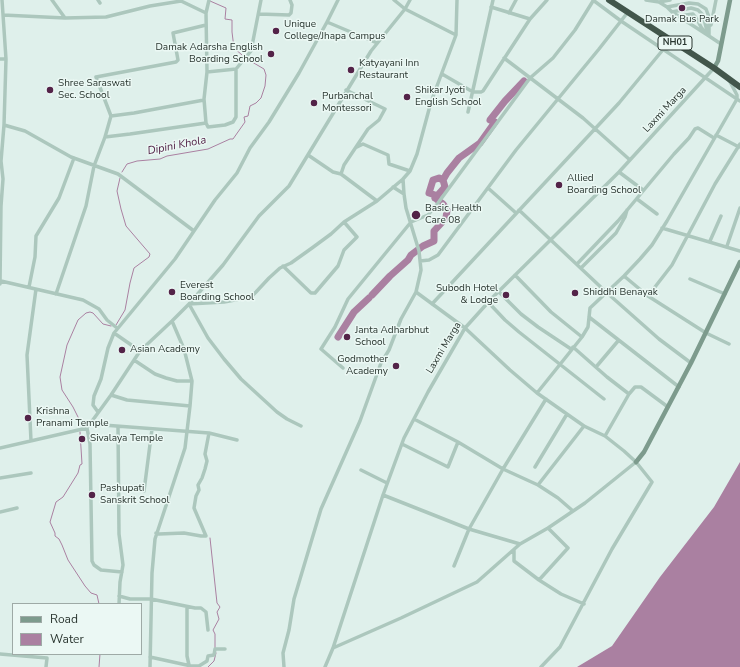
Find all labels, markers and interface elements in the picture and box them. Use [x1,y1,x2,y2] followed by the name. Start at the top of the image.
[677,3,687,13] marker: Damak Bus Park
[645,14,719,26] place label: Damak Bus Park
[284,19,385,42] place label: Unique College/Jhapa Campus
[271,26,281,36] marker: Unique College/Jhapa Campus
[658,36,692,50] road number: NH01
[155,42,263,66] place label: Damak Adarsha English Boarding School
[266,49,276,59] marker: Damak Adarsha English Boarding School
[359,58,419,82] place label: Katyayani Inn Restaurant
[346,65,356,75] marker: Katyayani Inn Restaurant
[58,78,131,102] place label: Shree Saraswati Sec. School
[45,85,55,95] marker: Shree Saraswati Sec. School
[415,85,481,108] place label: Shikar Jyoti English School
[641,85,689,135] street label: Laxmi Marga
[322,91,373,114] place label: Purbanchal Montessori
[402,92,412,102] marker: Shikar Jyoti English School
[309,98,319,108] marker: Purbanchal Montessori
[146,134,208,158] water label: Dipini Khola
[567,173,641,196] place label: Allied Boarding School
[554,180,564,190] marker: Allied Boarding School
[425,203,482,226] place label: Basic Health Care 08
[410,209,422,221] marker: Basic Health Care 08
[180,280,254,304] place label: Everest Boarding School
[436,283,498,306] place label: Subodh Hotel & Lodge
[167,287,177,297] marker: Everest Boarding School
[583,287,658,299] place label: Shiddhi Benayak
[570,288,580,298] marker: Shiddhi Benayak
[501,290,511,300] marker: Subodh Hotel & Lodge
[424,320,464,376] street label: Laxmi Marga
[355,325,429,348] place label: Janta Adharbhut School
[342,332,352,342] marker: Janta Adharbhut School
[130,344,200,356] place label: Asian Academy
[117,345,127,355] marker: Asian Academy
[337,354,388,378] place label: Godmother Academy
[391,361,401,371] marker: Godmother Academy
[36,406,109,430] place label: Krishna Pranami Temple
[23,413,33,423] marker: Krishna Pranami Temple
[90,433,163,445] place label: Sivalaya Temple
[77,434,87,444] marker: Sivalaya Temple
[100,483,169,506] place label: Pashupati Sanskrit School
[87,490,97,500] marker: Pashupati Sanskrit School
[12,603,142,655] legend
[50,611,78,627] text: Road
[50,631,84,647] text: Water

